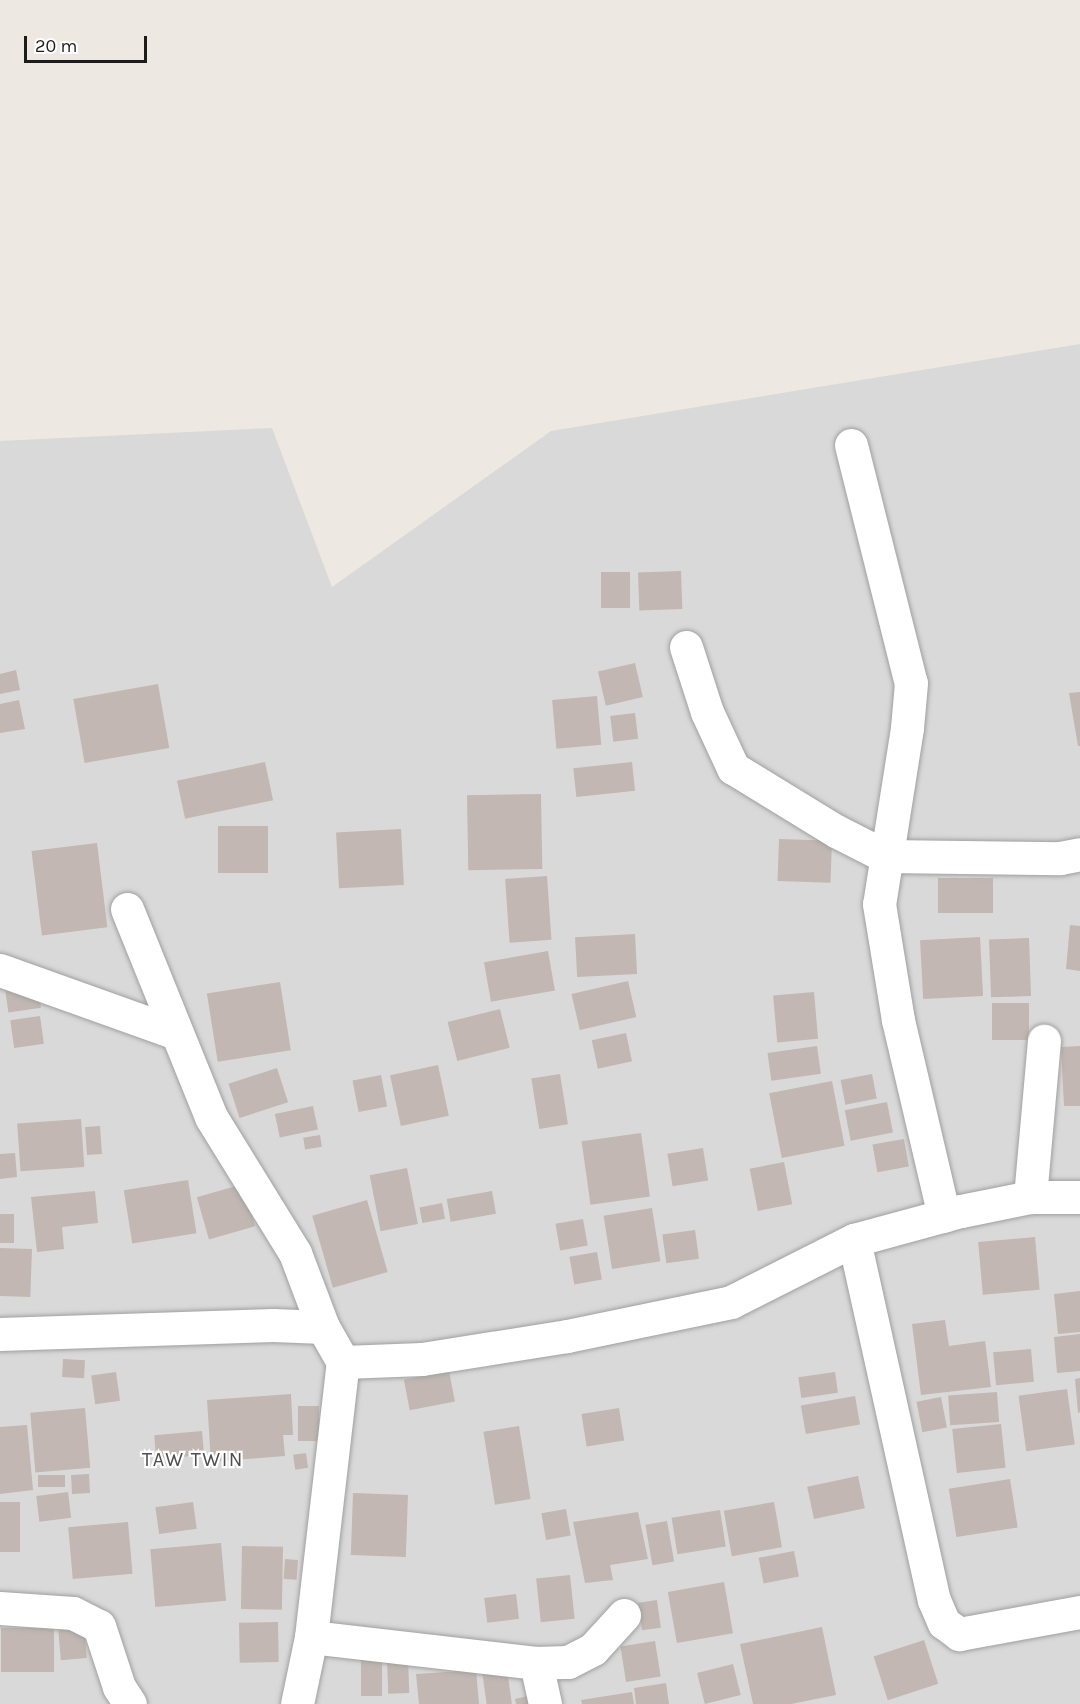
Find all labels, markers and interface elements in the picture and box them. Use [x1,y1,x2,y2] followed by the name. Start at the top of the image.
[27,24,150,62] scale bar
[35,35,77,57] text: 20 m
[142,1447,244,1471] district label: TAW TWIN

